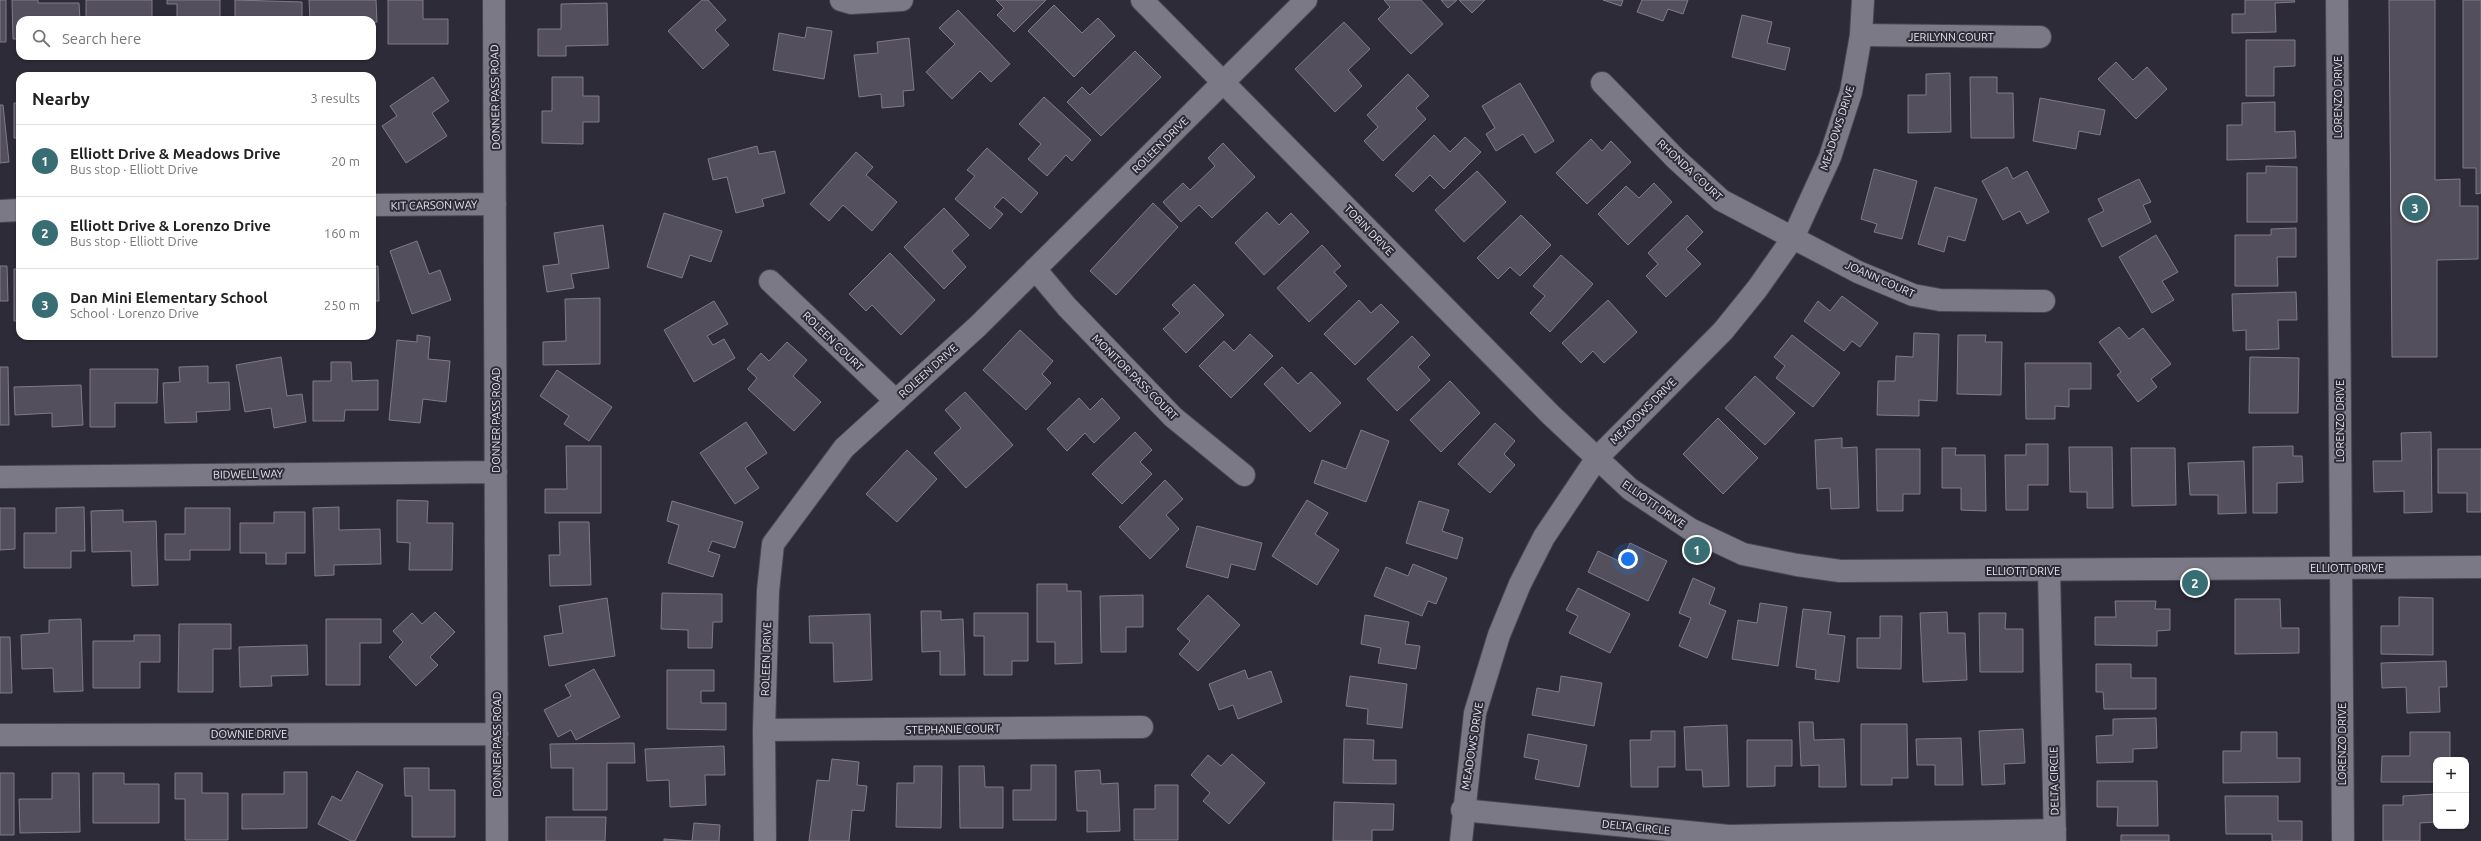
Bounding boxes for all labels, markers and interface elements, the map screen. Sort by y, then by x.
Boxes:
search box [16,16,376,60]
icon: search [30,27,52,49]
text: Search here [62,30,141,47]
street label: JERILYNN COURT [1908,31,1994,43]
street label: DONNER PASS ROAD [488,44,502,150]
street label: LORENZO DRIVE [2332,56,2344,138]
street label: MEADOWS DRIVE [1818,84,1856,172]
text: Nearby [32,89,90,108]
text: 3 results [310,91,360,105]
street label: ROLEEN DRIVE [1129,114,1191,176]
street label: RHONDA COURT [1655,137,1725,203]
text: Elliott Drive & Meadows Drive [70,145,281,162]
text: 1 [41,154,49,168]
text: 20 m [331,154,360,168]
text: Bus stop · Elliott Drive [70,162,198,176]
pin: 3 [2402,193,2428,223]
street label: KIT CARSON WAY [391,198,478,212]
street label: TOBIN DRIVE [1342,202,1396,258]
text: Elliott Drive & Lorenzo Drive [70,217,271,234]
text: 2 [41,226,49,240]
text: 160 m [324,226,360,240]
text: Bus stop · Elliott Drive [70,234,198,248]
street label: JOANN COURT [1843,258,1917,300]
text: Dan Mini Elementary School [70,289,268,306]
text: 3 [41,298,49,312]
text: 250 m [324,298,360,312]
text: School · Lorenzo Drive [70,306,199,320]
street label: ROLEEN COURT [800,309,866,373]
street label: MONITOR PASS COURT [1090,332,1180,422]
street label: ROLEEN DRIVE [896,342,960,400]
street label: DONNER PASS ROAD [490,367,502,473]
street label: MEADOWS DRIVE [1608,376,1678,446]
street label: LORENZO DRIVE [2334,380,2346,462]
street label: BIDWELL WAY [213,467,284,481]
street label: ELLIOTT DRIVE [1620,478,1688,530]
pin: 1 [1684,535,1710,565]
your location [1618,549,1638,569]
street label: ELLIOTT DRIVE [2310,562,2384,574]
street label: ELLIOTT DRIVE [1986,565,2060,577]
pin: 2 [2182,568,2208,598]
street label: ROLEEN DRIVE [759,622,773,696]
street label: DONNER PASS ROAD [491,691,503,797]
street label: MEADOWS DRIVE [1459,701,1485,791]
street label: LORENZO DRIVE [2336,703,2348,785]
street label: STEPHANIE COURT [906,722,1000,736]
street label: DOWNIE DRIVE [211,728,287,740]
street label: DELTA CIRCLE [2047,747,2061,815]
map controls [2433,757,2469,829]
button: + [2433,757,2469,793]
button: − [2433,793,2469,829]
street label: DELTA CIRCLE [1601,817,1671,837]

